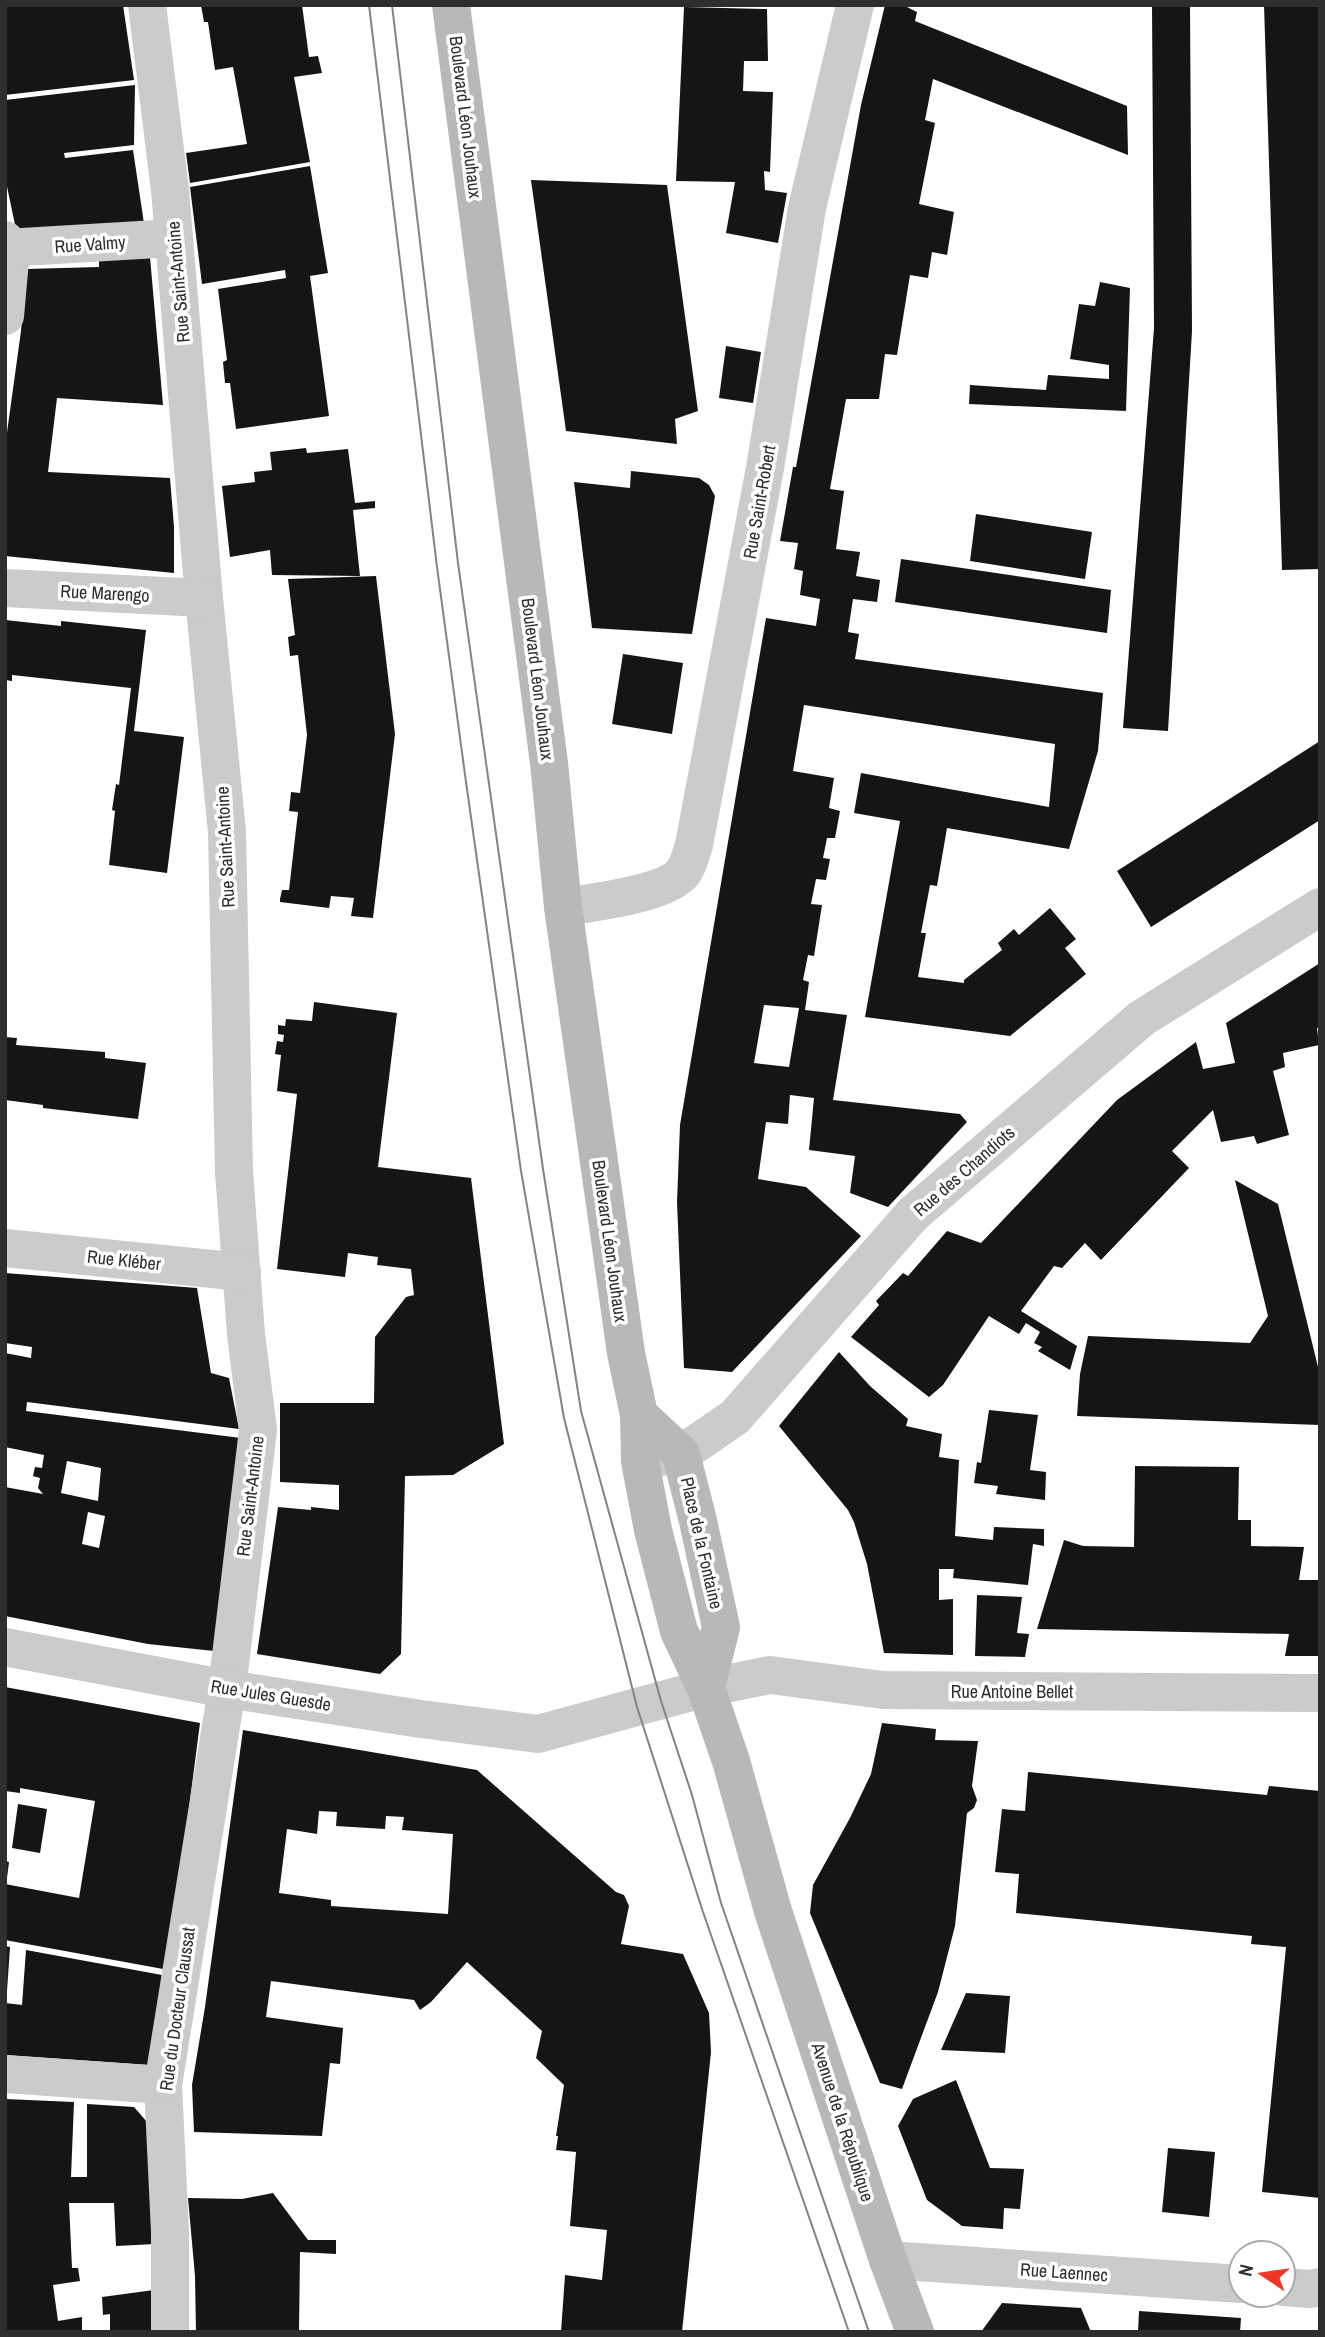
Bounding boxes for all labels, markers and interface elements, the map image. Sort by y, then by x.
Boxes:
street label: Boulevard Léon Jouhaux [444,34,488,200]
street label: Rue Saint-Antoine [160,220,196,344]
street label: Rue Valmy [54,229,127,259]
street label: Rue Saint-Robert [737,443,781,561]
street label: Rue Marengo [60,578,150,608]
street label: Boulevard Léon Jouhaux [516,596,560,762]
street label: Rue Saint-Antoine [209,786,241,908]
street label: Rue des Chandiots [908,1120,1020,1222]
street label: Boulevard Léon Jouhaux [586,1158,634,1324]
street label: Rue Kléber [86,1244,162,1276]
street label: Rue Saint-Antoine [230,1434,270,1558]
street label: Place de la Fontaine [675,1475,729,1611]
street label: Rue Jules Guesde [209,1673,333,1717]
street label: Rue Antoine Bellet [951,1679,1073,1704]
street label: Rue du Docteur Claussat [153,1926,201,2092]
street label: Avenue de la République [805,2038,880,2205]
north arrow [1227,2239,1297,2309]
street label: Rue Laennec [1019,2256,1109,2288]
text: N [1232,2262,1259,2279]

